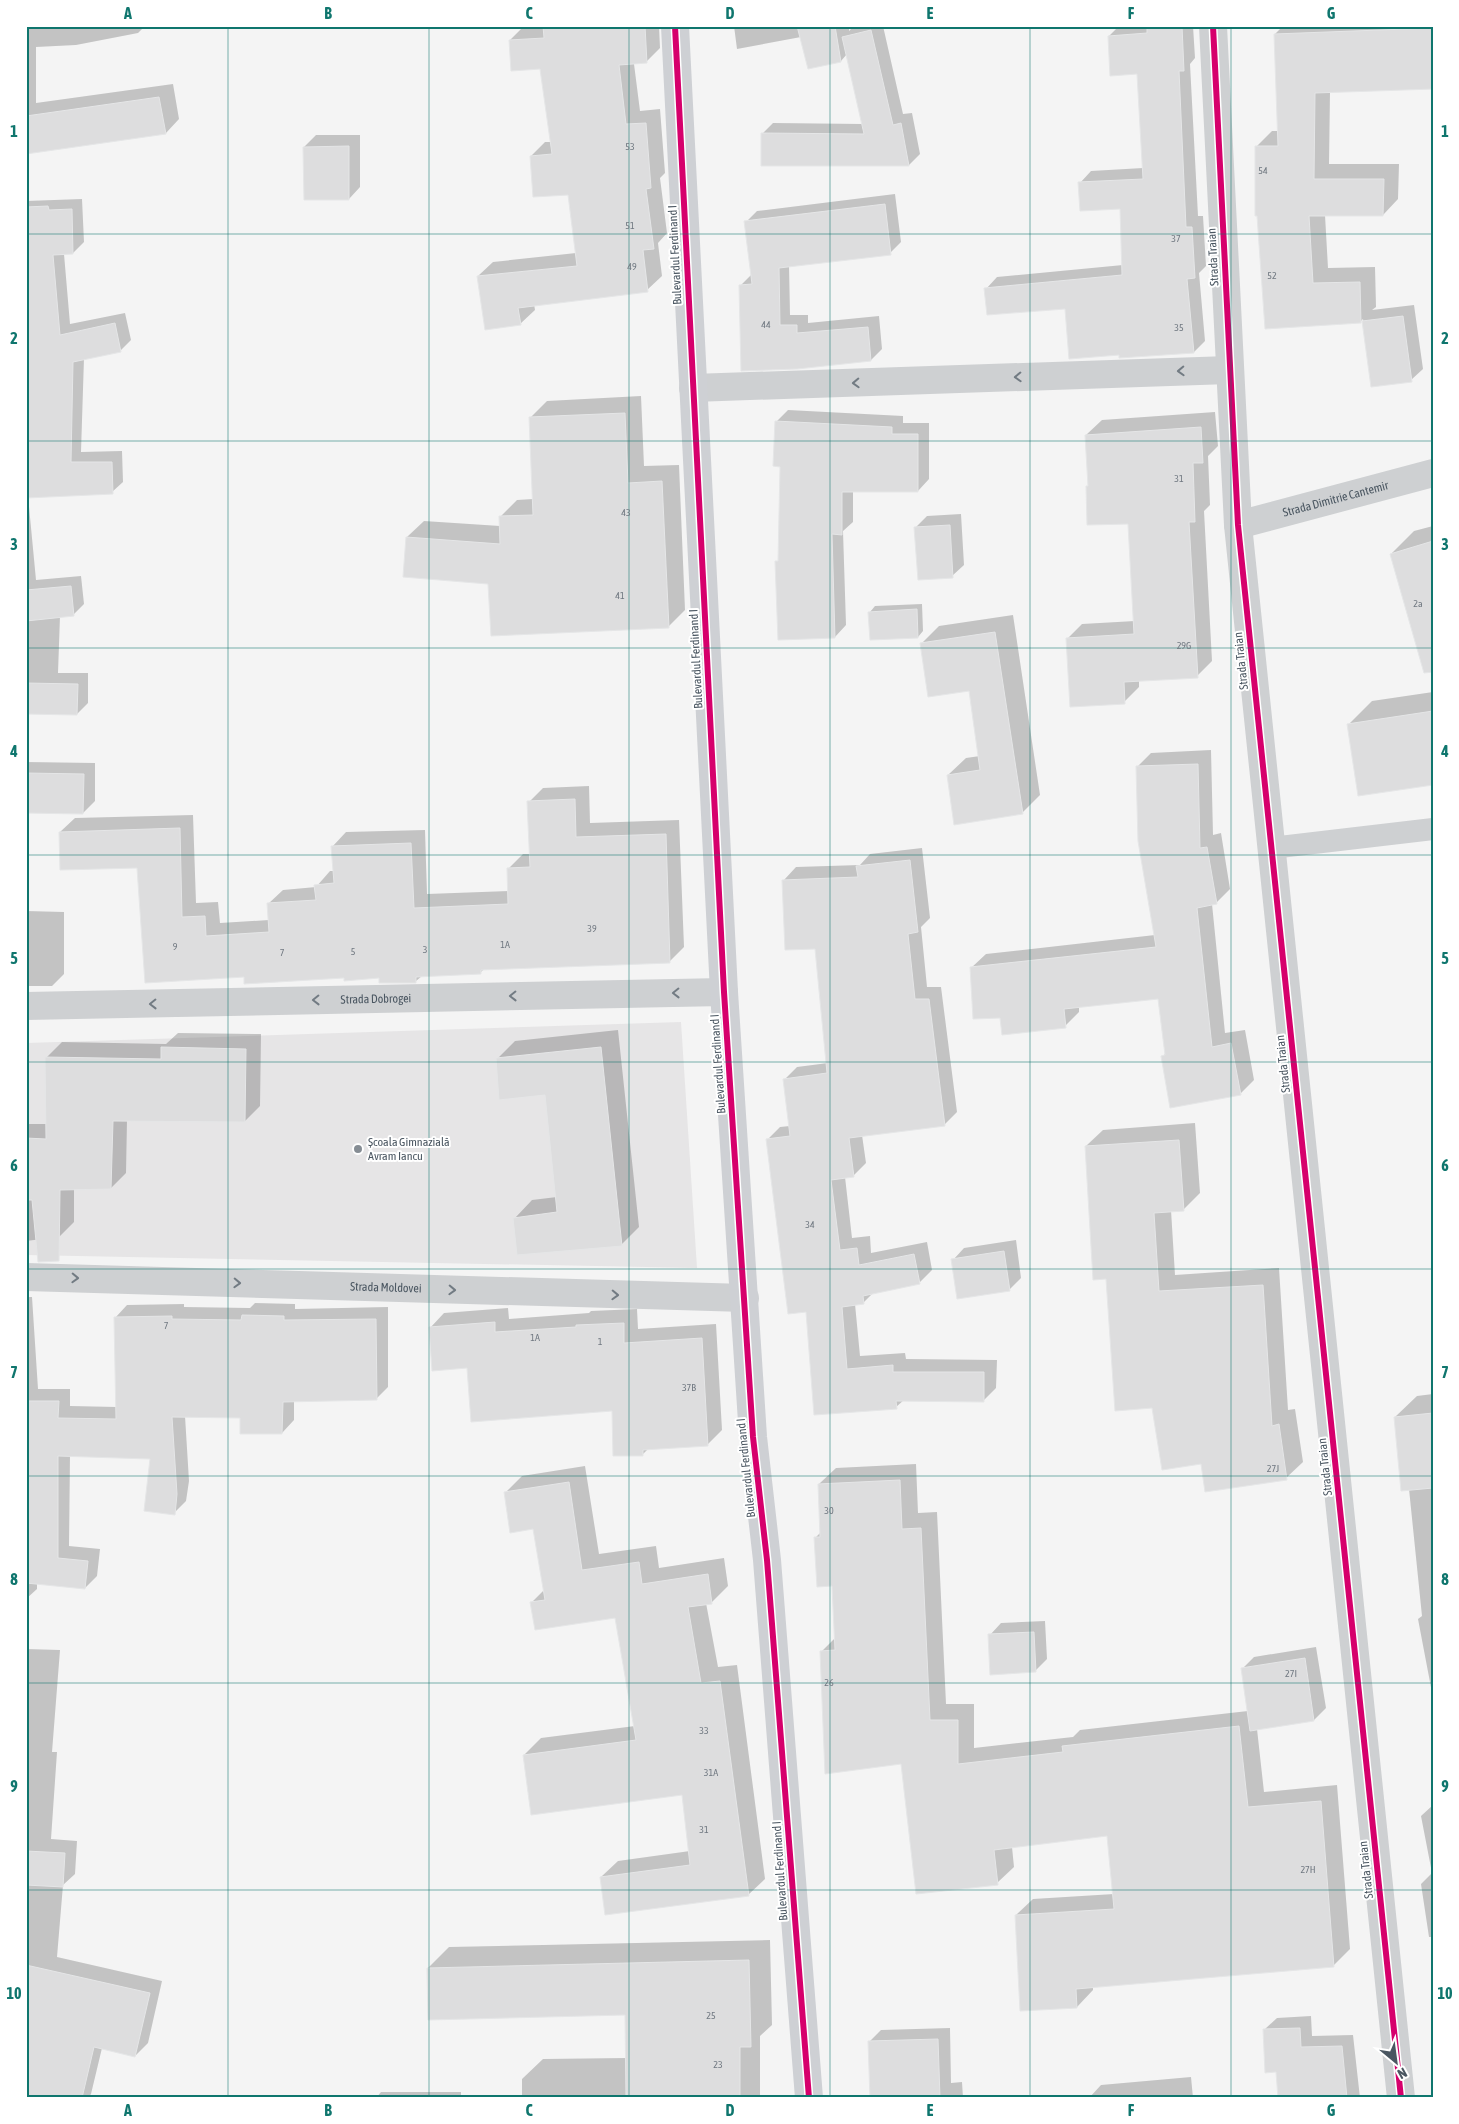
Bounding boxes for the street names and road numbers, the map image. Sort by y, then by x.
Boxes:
street label: Bulevardul Ferdinand I [665,205,685,305]
street label: Strada Traian [1204,228,1222,286]
street label: Strada Dimitrie Cantemir [1281,478,1390,520]
street label: Bulevardul Ferdinand I [686,609,706,709]
street label: Strada Traian [1231,631,1251,691]
street label: Strada Dobrogei [340,991,411,1007]
street label: Bulevardul Ferdinand I [708,1014,728,1114]
street label: Strada Traian [1273,1034,1293,1094]
street label: Strada Moldovei [350,1279,422,1296]
street label: Bulevardul Ferdinand I [734,1418,758,1518]
street label: Strada Traian [1315,1437,1335,1497]
street label: Bulevardul Ferdinand I [770,1821,790,1921]
street label: Strada Traian [1356,1840,1376,1900]

